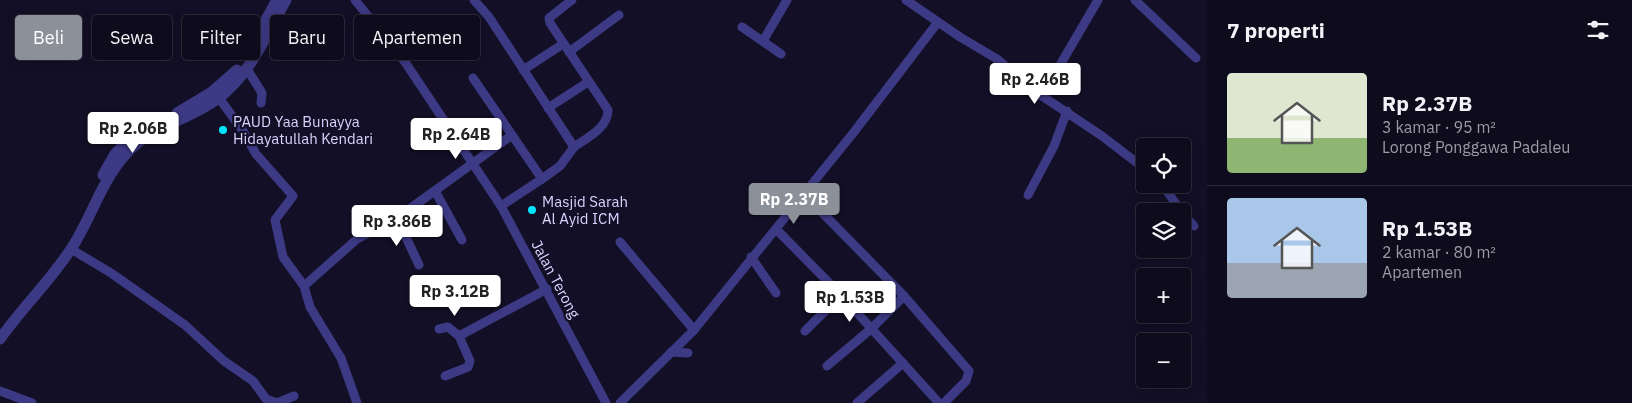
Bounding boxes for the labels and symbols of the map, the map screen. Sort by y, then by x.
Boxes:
pin: Rp 2.46B [983,62,1087,105]
pin: Rp 2.06B [81,112,185,154]
place label: PAUD Yaa Bunayya Hidayatullah Kendari [233,112,373,148]
pin: Rp 2.64B [404,118,508,160]
marker: PAUD Yaa Bunayya Hidayatullah Kendari [217,124,229,136]
pin: Rp 2.37B [742,182,846,225]
place label: Masjid Sarah Al Ayid ICM [542,192,628,228]
pin: Rp 3.86B [345,204,449,247]
marker: Masjid Sarah Al Ayid ICM [526,204,538,216]
street label: Jalan Terong [527,237,585,321]
pin: Rp 3.12B [403,274,507,317]
pin: Rp 1.53B [798,280,902,323]

